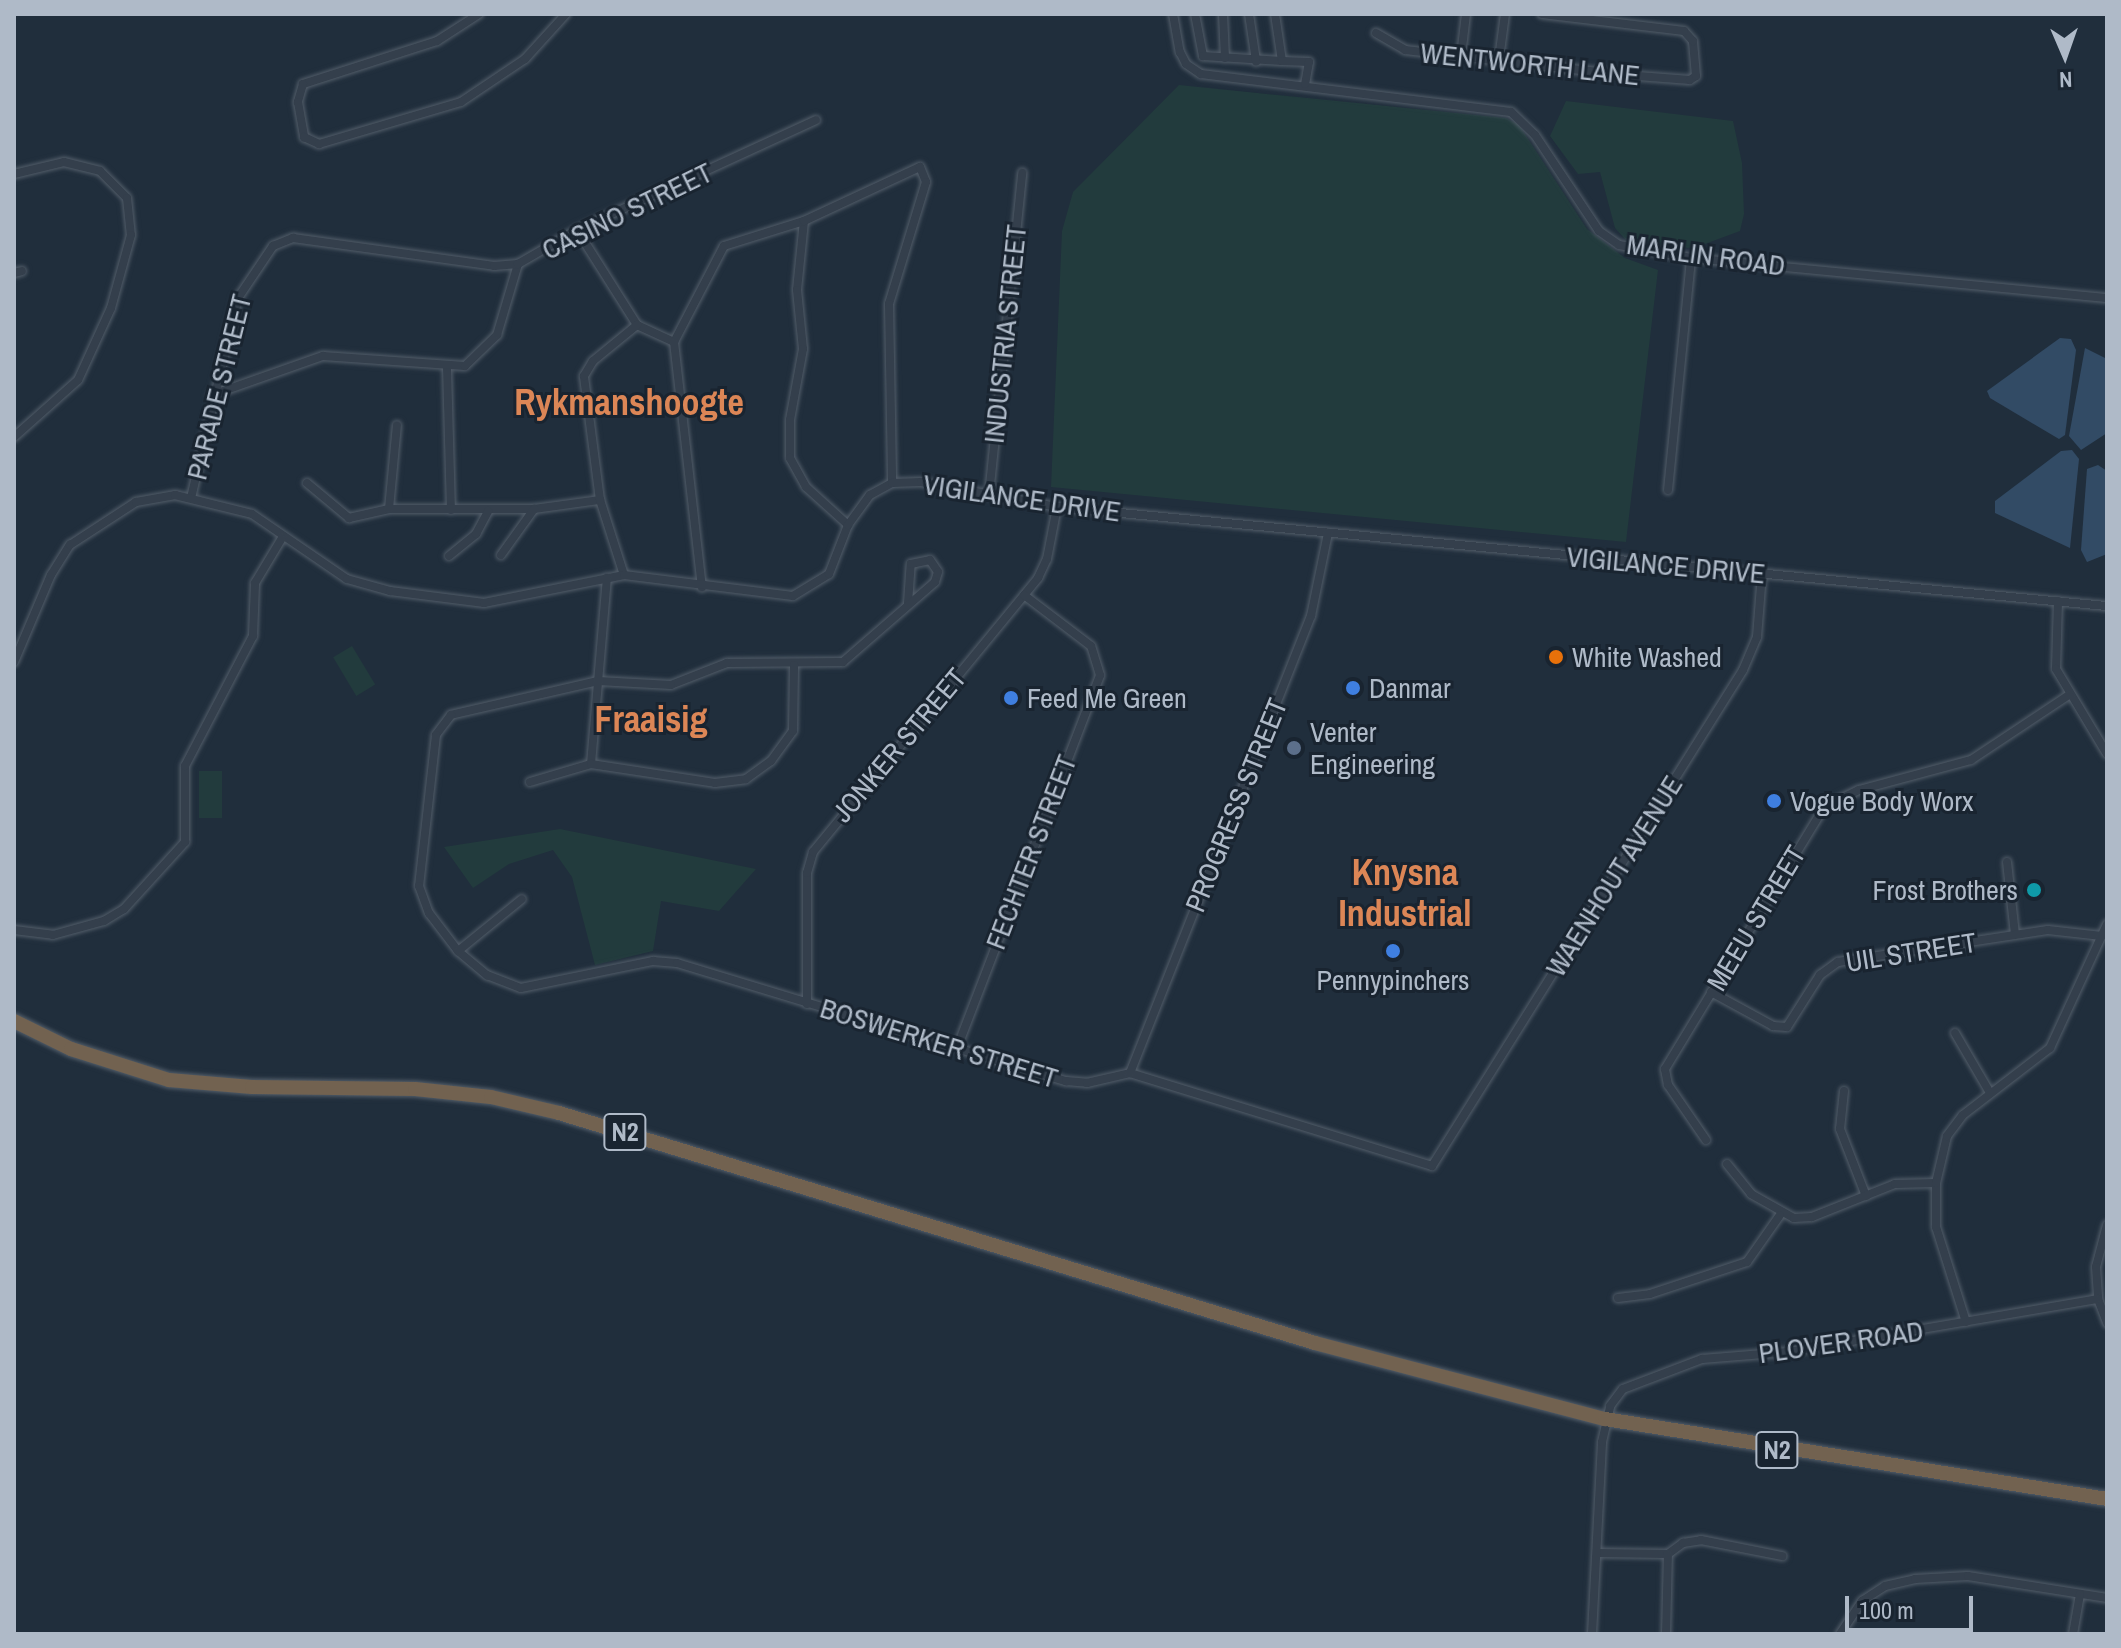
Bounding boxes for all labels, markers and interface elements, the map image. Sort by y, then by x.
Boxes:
north arrow [2025,16,2105,96]
street label: WENTWORTH LANE [1419,36,1641,92]
text: N [2059,65,2073,95]
street label: CASINO STREET [536,155,718,267]
street label: INDUSTRIA STREET [977,223,1033,445]
street label: MARLIN ROAD [1625,227,1787,283]
street label: PARADE STREET [180,291,258,483]
district label: Rykmanshoogte [514,381,744,425]
street label: VIGILANCE DRIVE [921,468,1123,528]
street label: VIGILANCE DRIVE [1565,540,1767,590]
place label: White Washed [1572,640,1722,674]
marker: White Washed [1547,648,1565,666]
street label: JONKER STREET [825,661,973,829]
place label: Danmar [1369,671,1451,705]
marker: Danmar [1344,679,1362,697]
place label: Feed Me Green [1027,681,1187,715]
marker: Feed Me Green [1002,689,1020,707]
street label: PROGRESS STREET [1178,693,1294,917]
district label: Fraaisig [594,698,708,742]
place label: Venter Engineering [1310,715,1435,781]
marker: Venter Engineering [1285,739,1303,757]
street label: FECHTER STREET [979,750,1083,954]
street label: WAENHOUT AVENUE [1538,769,1690,983]
place label: Vogue Body Worx [1790,784,1973,818]
marker: Vogue Body Worx [1765,792,1783,810]
street label: MEEU STREET [1700,839,1812,997]
district label: Knysna Industrial [1339,850,1471,935]
place label: Frost Brothers [1873,873,2018,907]
marker: Frost Brothers [2025,881,2043,899]
street label: UIL STREET [1843,925,1979,979]
marker: Pennypinchers [1384,942,1402,960]
place label: Pennypinchers [1316,963,1470,997]
street label: BOSWERKER STREET [816,991,1062,1095]
road number: N2 [603,1110,647,1154]
street label: PLOVER ROAD [1757,1314,1925,1370]
road number: N2 [1755,1428,1799,1472]
scale bar [1849,1580,1977,1630]
text: 100 m [1859,1594,1914,1626]

